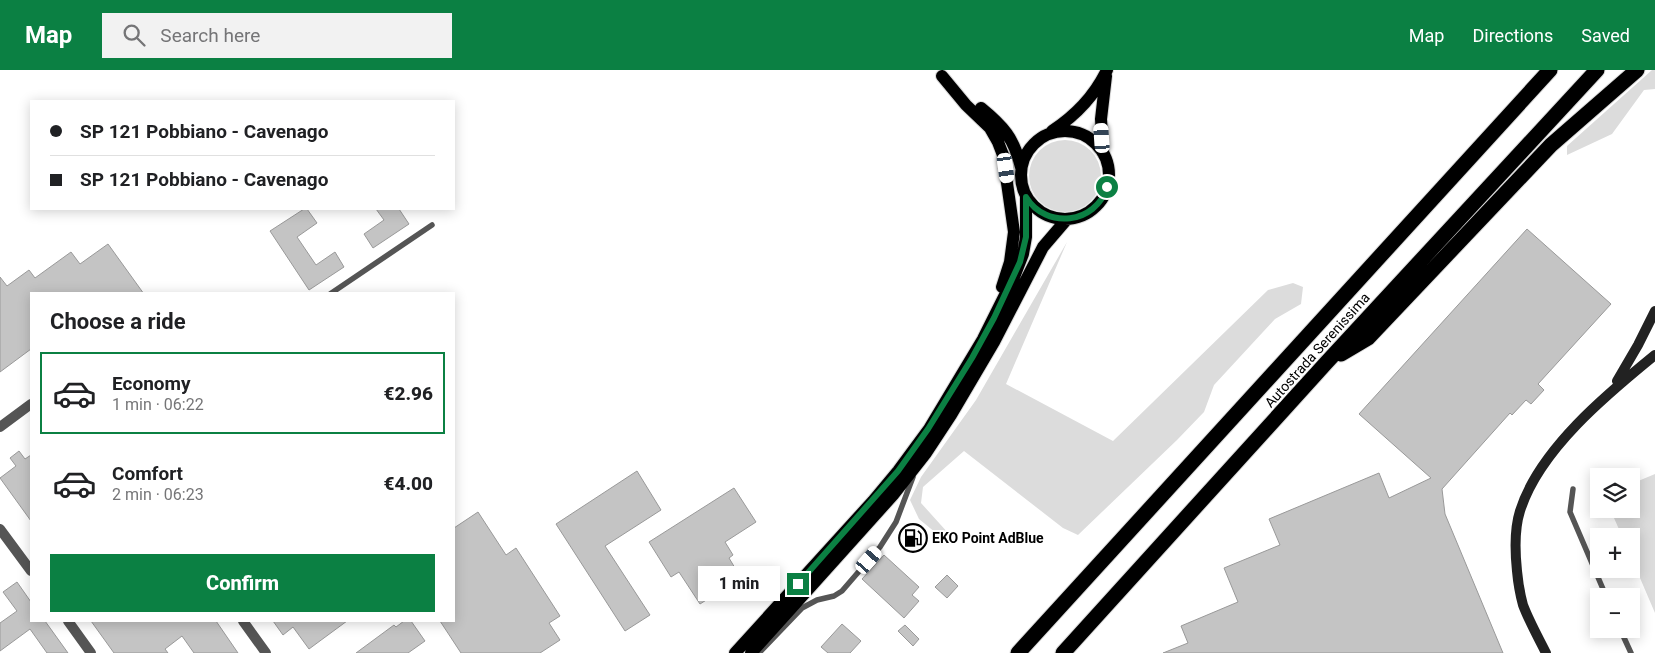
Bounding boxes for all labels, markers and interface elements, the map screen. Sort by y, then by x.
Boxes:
search box [102,13,452,58]
text: Map [25,21,72,49]
icon: search [120,21,148,49]
text: Search here [160,24,260,47]
text: Map [1409,25,1444,46]
text: Directions [1472,25,1553,46]
text: Saved [1581,25,1630,46]
text: SP 121 Pobbiano - Cavenago [80,120,328,143]
car [1093,123,1110,153]
car [996,152,1015,184]
text: SP 121 Pobbiano - Cavenago [80,168,328,191]
route start [1096,176,1118,198]
street label: Autostrada Serenissima [1261,289,1373,411]
text: Choose a ride [50,309,186,334]
icon: car [52,371,97,416]
text: Economy [112,372,191,395]
text: €2.96 [384,382,433,405]
text: 1 min · 06:22 [112,395,204,414]
icon: car [52,461,97,506]
text: Comfort [112,462,183,485]
map controls [1590,468,1640,638]
button: layers [1590,468,1640,518]
text: €4.00 [384,472,433,495]
text: 2 min · 06:23 [112,485,204,504]
fuel station icon: EKO Point AdBlue [898,523,928,553]
button: + [1590,528,1640,578]
place label: EKO Point AdBlue [932,530,1044,546]
car [853,544,884,576]
button: Confirm [50,554,435,612]
callout: 1 min [698,566,780,602]
route end [787,573,809,595]
text: 1 min [719,574,759,593]
button: − [1590,588,1640,638]

